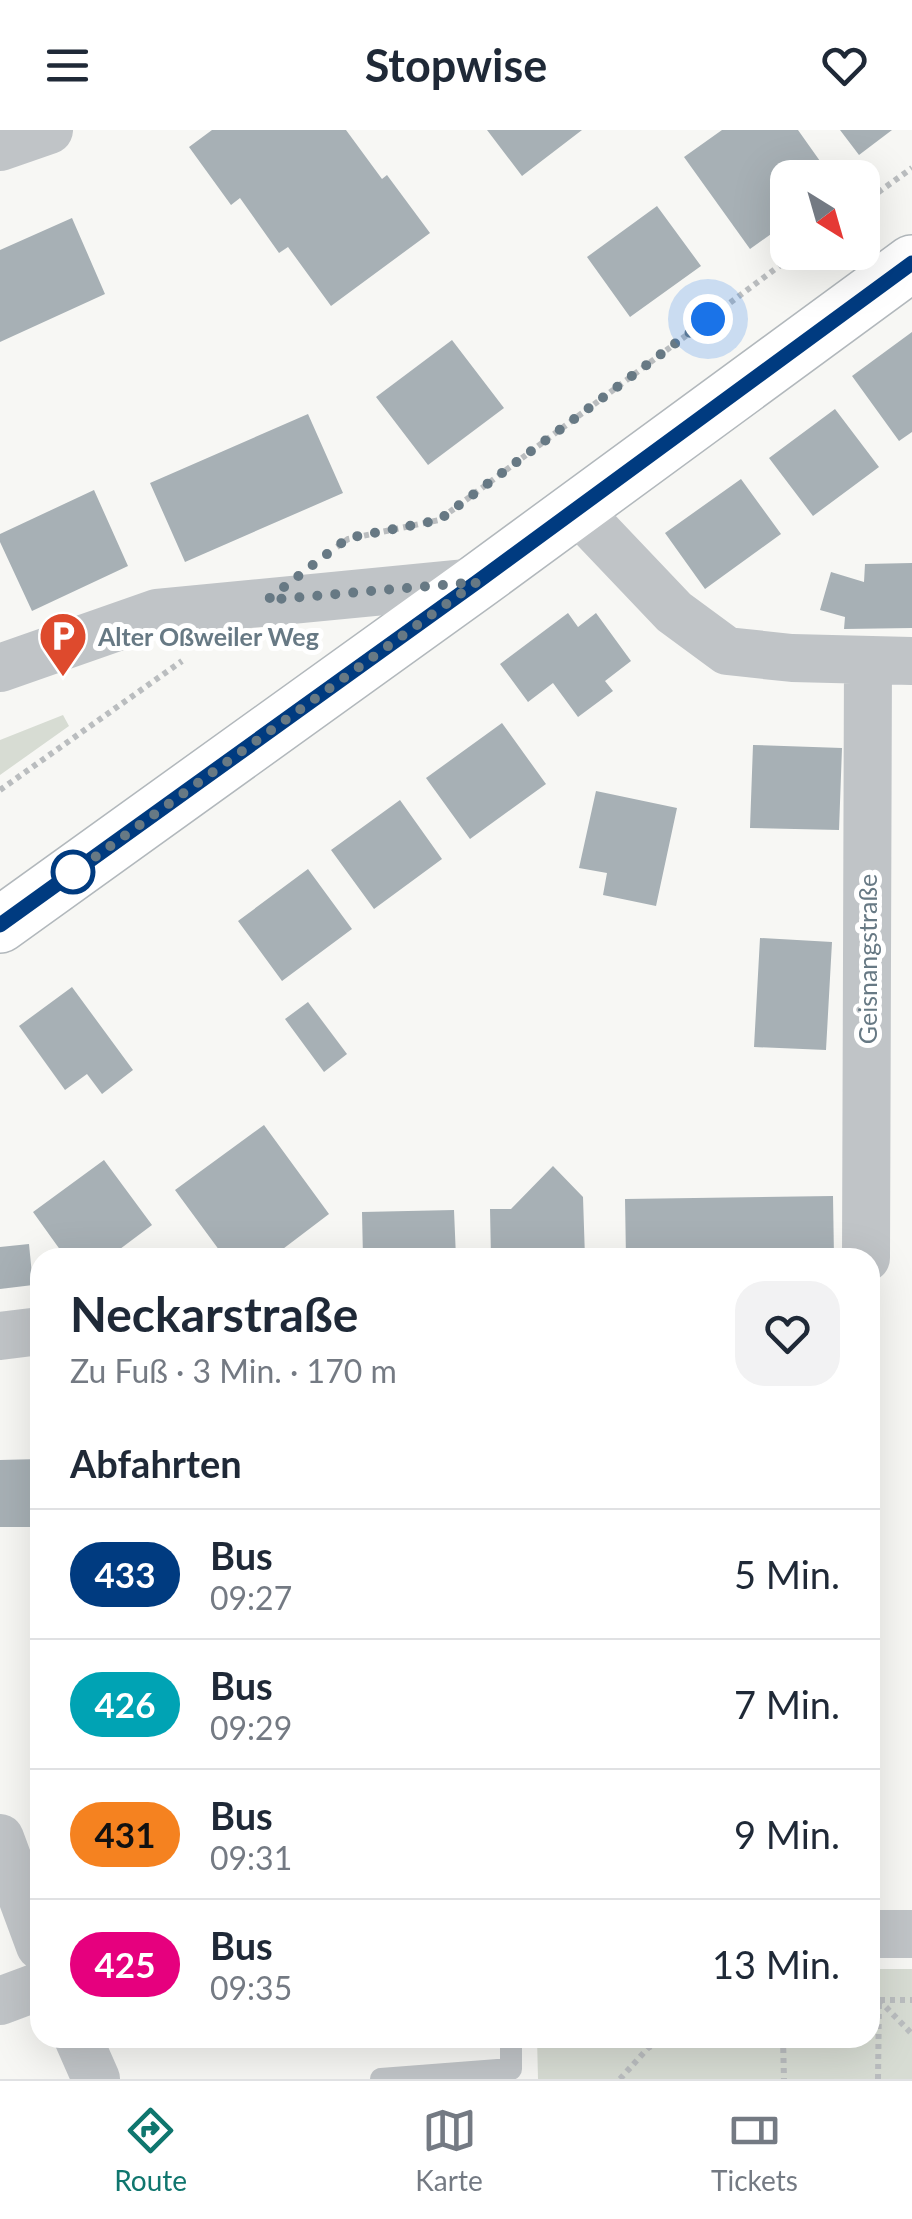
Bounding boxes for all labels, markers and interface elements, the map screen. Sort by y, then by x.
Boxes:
icon: menu [40,38,95,93]
text: Stopwise [365,38,547,92]
icon: heart [817,38,872,93]
north arrow [770,160,880,270]
map controls [770,160,880,270]
your location [683,294,733,344]
parking icon: Alter Oßweiler Weg [37,610,89,678]
place label: Alter Oßweiler Weg [97,621,319,651]
unlabelled marker [52,851,94,893]
street label: Geisnangstraße [852,874,882,1044]
button: heart [735,1281,840,1386]
text: Neckarstraße [70,1285,358,1342]
text: Zu Fuß · 3 Min. · 170 m [70,1351,397,1390]
text: Abfahrten [70,1440,242,1486]
text: Bus [210,1532,273,1578]
text: 5 Min. [734,1551,840,1597]
text: 433 [95,1553,155,1595]
text: 09:27 [210,1578,292,1617]
text: Bus [210,1662,273,1708]
text: 7 Min. [734,1681,840,1727]
text: 426 [95,1683,155,1725]
text: 09:29 [210,1708,292,1747]
text: Bus [210,1792,273,1838]
text: 9 Min. [734,1811,840,1857]
text: 431 [95,1813,155,1855]
text: 09:31 [210,1838,292,1877]
text: Bus [210,1922,273,1968]
text: 13 Min. [712,1941,840,1987]
text: 425 [95,1943,155,1985]
text: 09:35 [210,1968,292,2007]
tab: Route [114,2103,187,2197]
tab: Karte [415,2103,483,2197]
tab: Tickets [711,2103,798,2197]

